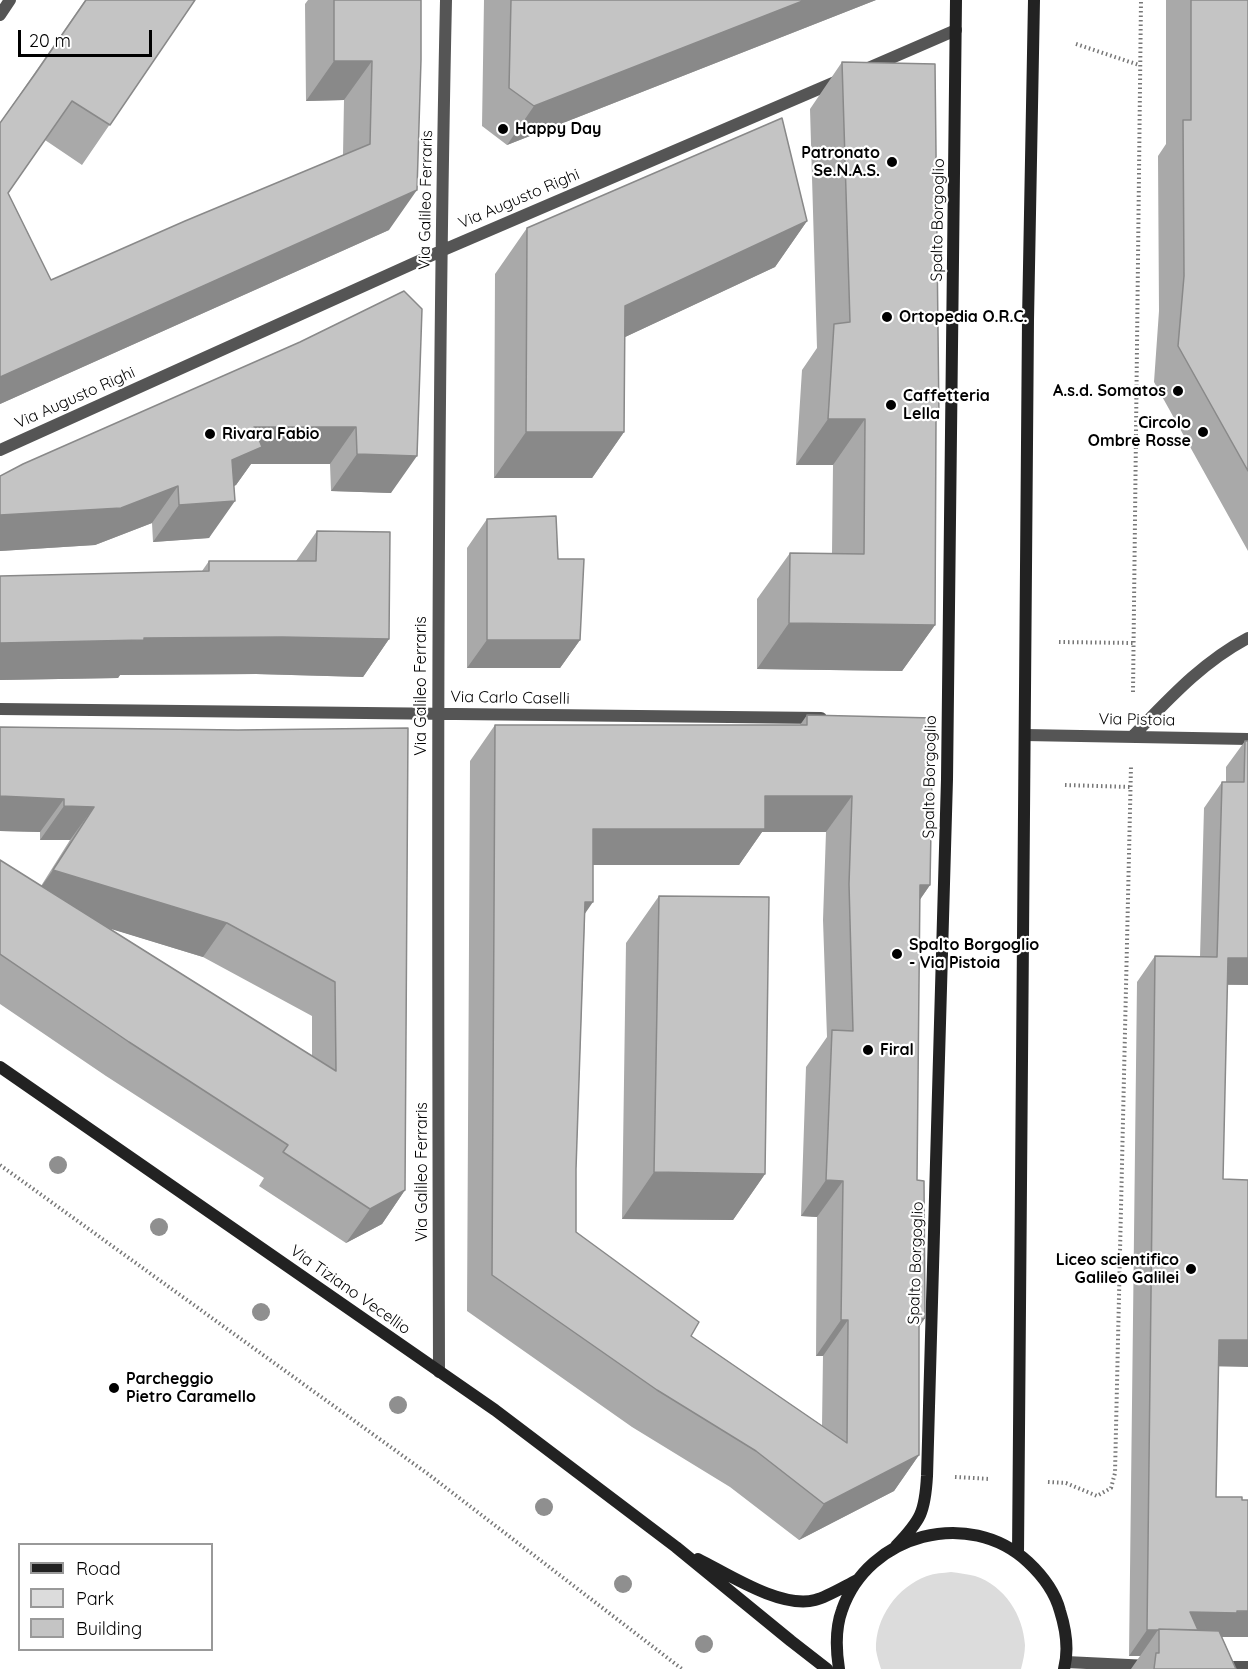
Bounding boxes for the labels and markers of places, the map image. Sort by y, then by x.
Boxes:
place label: Happy Day [515,119,601,139]
marker: Happy Day [496,122,510,136]
place label: Patronato Se.N.A.S. [801,143,880,181]
marker: Patronato Se.N.A.S. [885,155,899,169]
place label: Ortopedia O.R.C. [899,307,1027,327]
marker: Ortopedia O.R.C. [880,310,894,324]
place label: A.s.d. Somatos [1053,381,1166,401]
marker: A.s.d. Somatos [1171,384,1185,398]
place label: Caffetteria Lella [903,386,990,424]
marker: Caffetteria Lella [884,398,898,412]
place label: Circolo Ombre Rosse [1088,413,1191,451]
place label: Rivara Fabio [222,424,320,444]
marker: Circolo Ombre Rosse [1196,425,1210,439]
marker: Rivara Fabio [203,427,217,441]
place label: Spalto Borgoglio - Via Pistoia [909,935,1039,973]
marker: Spalto Borgoglio - Via Pistoia [890,947,904,961]
place label: Firal [880,1040,914,1060]
marker: Firal [861,1043,875,1057]
place label: Liceo scientifico Galileo Galilei [1056,1250,1179,1288]
marker: Liceo scientifico Galileo Galilei [1184,1262,1198,1276]
place label: Parcheggio Pietro Caramello [126,1369,256,1407]
marker: Parcheggio Pietro Caramello [107,1381,121,1395]

